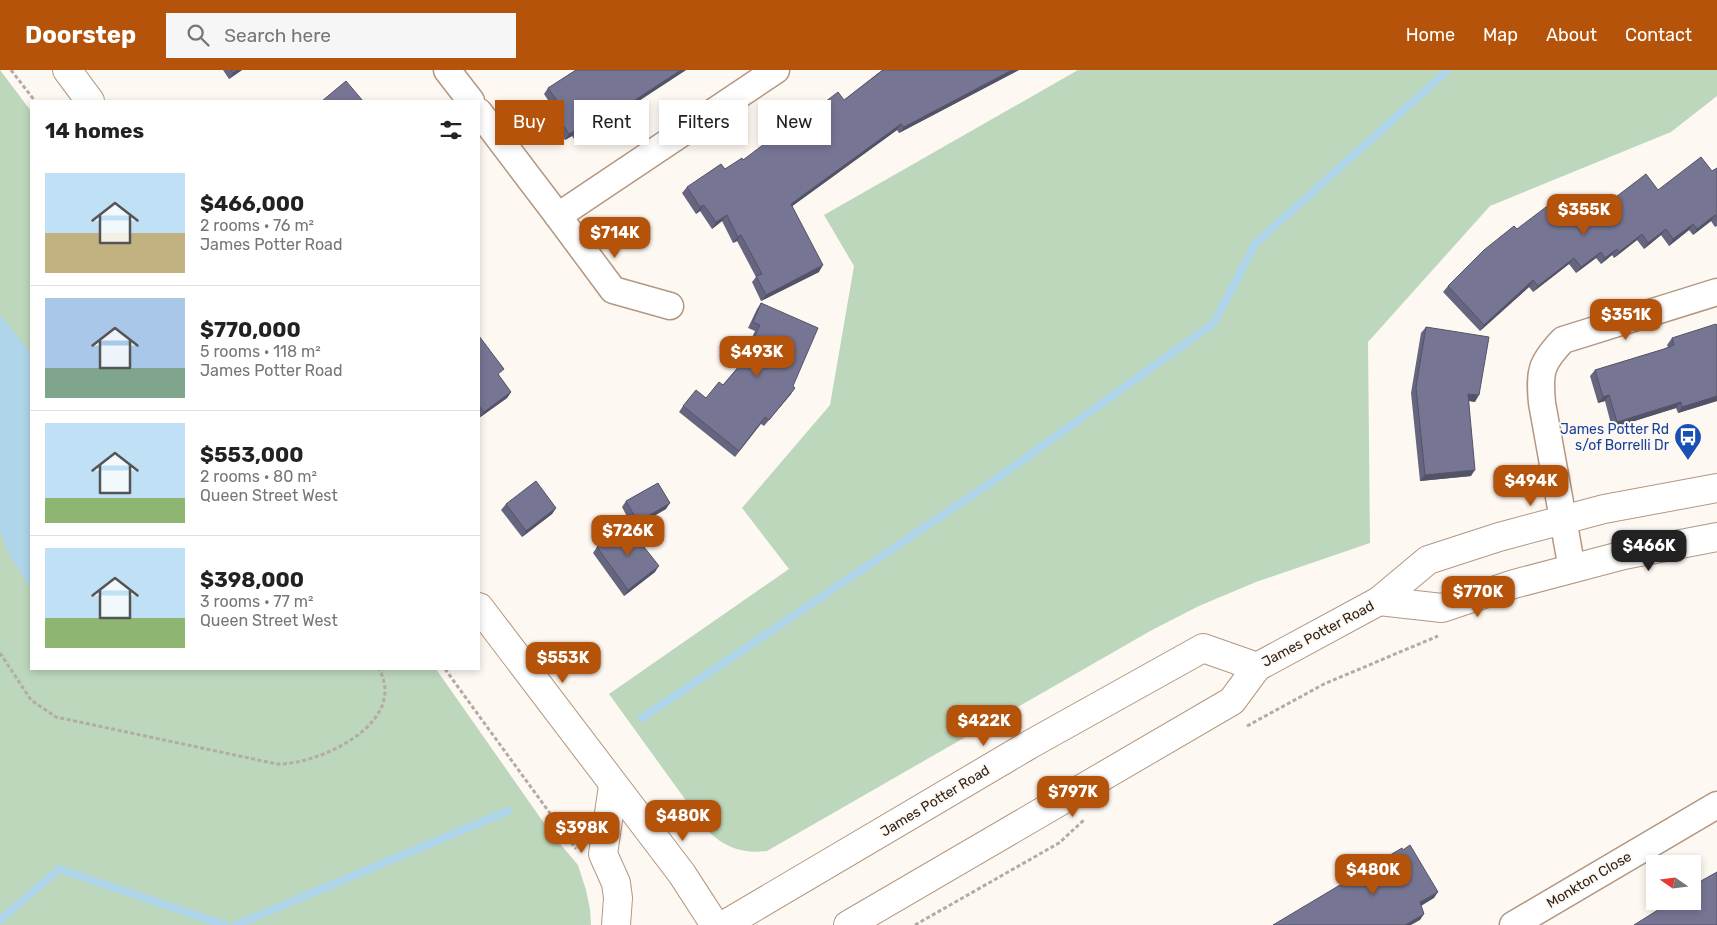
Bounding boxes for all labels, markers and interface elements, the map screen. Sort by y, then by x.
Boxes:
search box [166,13,516,58]
text: Doorstep [25,21,136,49]
icon: search [184,21,212,49]
text: Search here [224,24,331,47]
text: Home [1406,24,1455,46]
text: Map [1483,24,1518,46]
text: About [1546,24,1597,46]
text: Contact [1625,24,1692,46]
chip: Buy [495,100,564,145]
chip: Rent [574,100,649,145]
chip: Filters [659,100,748,145]
chip: New [758,100,831,145]
icon: filters [437,116,465,144]
text: 14 homes [45,118,144,143]
text: $466,000 [200,191,304,216]
icon: home [85,193,145,253]
pin: $355K [1549,194,1619,236]
text: $355K [1558,200,1610,219]
text: 2 rooms · 76 m² [200,216,314,235]
pin: $714K [580,216,650,259]
text: $714K [590,223,640,242]
text: James Potter Road [200,235,342,254]
pin: $351K [1591,298,1661,341]
text: $351K [1601,305,1651,324]
text: $770,000 [200,317,301,342]
icon: home [85,318,145,378]
pin: $493K [722,336,792,378]
text: 5 rooms · 118 m² [200,342,321,361]
text: $493K [731,342,783,361]
text: James Potter Road [200,361,342,380]
place label: James Potter Rd s/of Borrelli Dr [1560,421,1670,454]
bus stop icon: James Potter Rd s/of Borrelli Dr [1673,422,1703,461]
text: $553,000 [200,442,304,467]
icon: home [85,443,145,503]
pin: $494K [1496,464,1566,507]
text: 2 rooms · 80 m² [200,467,317,486]
text: $494K [1504,471,1558,490]
text: Queen Street West [200,486,338,505]
pin: $726K [593,514,663,557]
text: $726K [602,521,654,540]
pin: $466K [1614,530,1684,572]
text: $466K [1622,536,1676,555]
text: $398,000 [200,567,304,592]
icon: home [85,568,145,628]
pin: $770K [1443,576,1513,618]
text: $770K [1453,582,1503,601]
text: 3 rooms · 77 m² [200,592,313,611]
street label: James Potter Road [1259,597,1377,671]
text: Queen Street West [200,611,338,630]
pin: $553K [528,642,598,684]
text: $553K [537,648,589,667]
pin: $422K [949,704,1019,747]
text: $422K [957,711,1011,730]
street label: James Potter Road [877,762,993,840]
pin: $797K [1038,776,1108,818]
text: $797K [1048,782,1098,801]
pin: $480K [648,800,718,842]
text: $480K [656,806,710,825]
pin: $398K [547,812,617,854]
text: $398K [556,818,608,837]
street label: Monkton Close [1543,848,1635,912]
pin: $480K [1338,854,1408,896]
north arrow [1646,855,1701,910]
map controls [1646,855,1701,910]
text: $480K [1346,860,1400,879]

